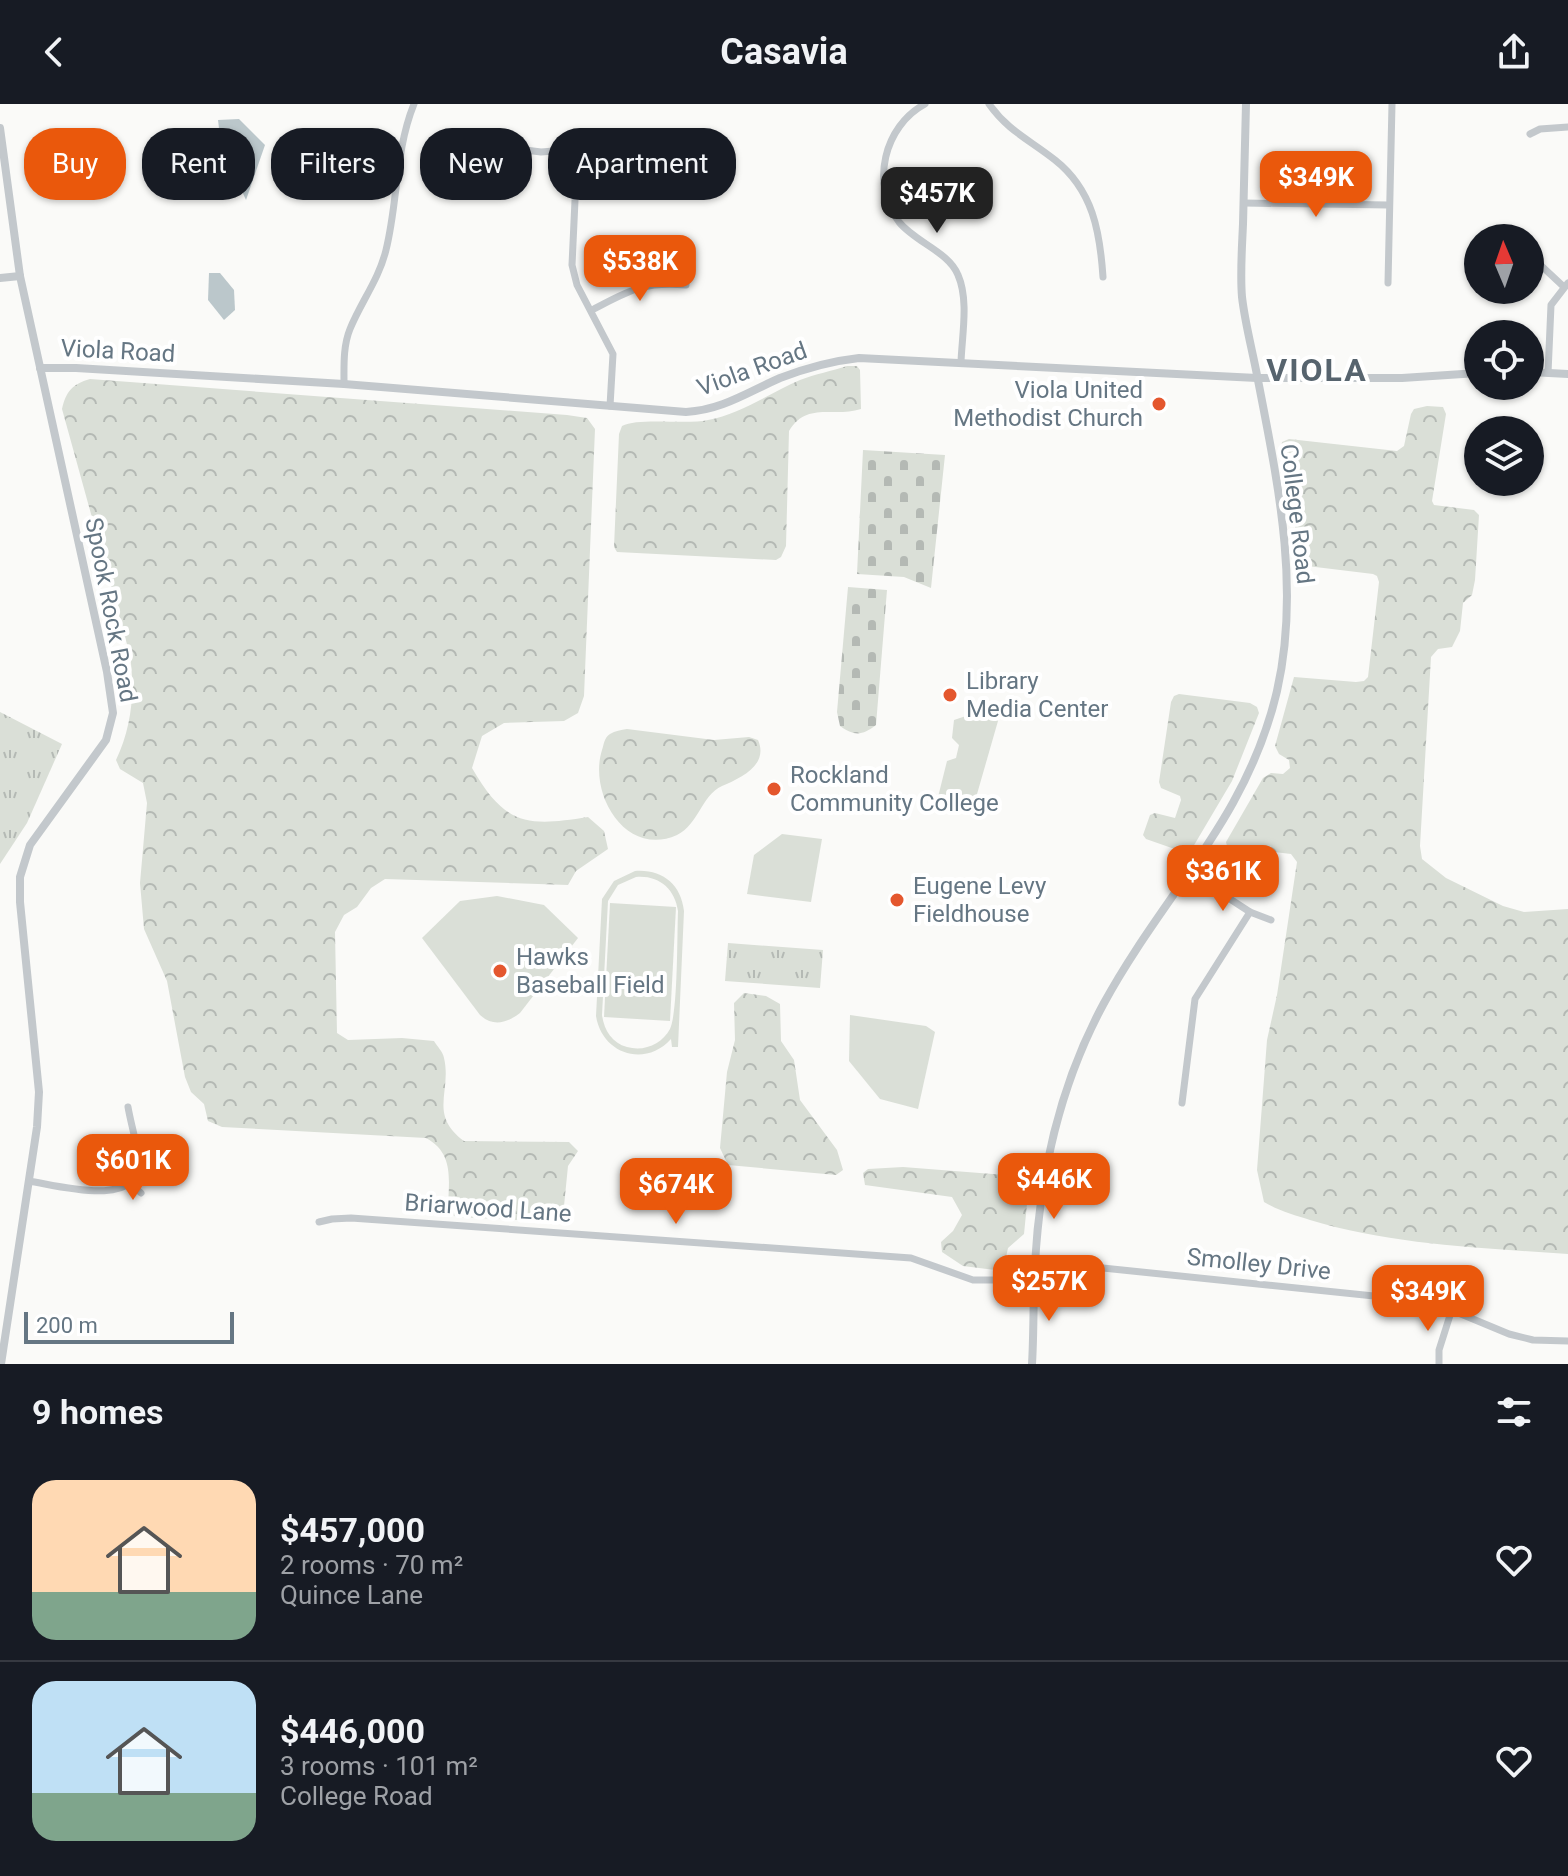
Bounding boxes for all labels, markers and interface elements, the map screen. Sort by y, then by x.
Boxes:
icon: back [32,30,76,74]
icon: share [1492,30,1536,74]
text: Casavia [720,31,848,73]
chip: Buy [24,128,126,200]
chip: Rent [142,128,255,200]
chip: Filters [271,128,404,200]
chip: New [420,128,532,200]
chip: Apartment [548,128,736,200]
pin: $349K [1260,151,1372,219]
text: $349K [1278,162,1354,192]
pin: $457K [881,167,993,235]
text: $457K [899,178,975,208]
north arrow [1464,224,1544,304]
map controls [1464,224,1544,496]
pin: $538K [584,235,696,303]
text: $538K [602,246,678,276]
button: locate [1464,320,1544,400]
street label: Viola Road [60,334,176,368]
street label: Viola Road [693,336,811,402]
district label: VIOLA [1266,351,1368,389]
place label: Viola United Methodist Church [953,376,1143,432]
marker: Viola United Methodist Church [1150,395,1168,413]
button: layers [1464,416,1544,496]
street label: College Road [1275,442,1319,586]
street label: Spook Rock Road [79,515,143,705]
place label: Library Media Center [966,667,1108,723]
marker: Library Media Center [941,686,959,704]
place label: Rockland Community College [790,761,999,817]
marker: Rockland Community College [765,780,783,798]
pin: $361K [1167,845,1279,913]
text: $361K [1185,856,1261,886]
place label: Eugene Levy Fieldhouse [913,872,1047,928]
marker: Eugene Levy Fieldhouse [888,891,906,909]
place label: Hawks Baseball Field [516,943,664,999]
marker: Hawks Baseball Field [491,962,509,980]
pin: $601K [77,1134,189,1202]
text: $601K [95,1145,171,1175]
pin: $446K [998,1153,1110,1221]
pin: $674K [620,1158,732,1226]
text: $446K [1016,1164,1092,1194]
text: $674K [638,1169,714,1199]
street label: Briarwood Lane [404,1188,572,1228]
street label: Smolley Drive [1186,1243,1332,1285]
pin: $257K [993,1255,1105,1323]
pin: $349K [1372,1265,1484,1333]
text: $257K [1011,1266,1087,1296]
text: $349K [1390,1276,1466,1306]
scale bar [24,1308,234,1344]
text: 200 m [36,1313,98,1338]
icon: filters [1492,1390,1536,1434]
text: 9 homes [32,1392,163,1432]
text: $457,000 [280,1510,425,1550]
icon: home [96,1512,192,1608]
icon: heart [1492,1538,1536,1582]
text: 2 rooms · 70 m² [280,1550,463,1580]
text: Quince Lane [280,1580,423,1610]
text: $446,000 [280,1711,425,1751]
icon: home [96,1713,192,1809]
icon: heart [1492,1739,1536,1783]
text: 3 rooms · 101 m² [280,1751,478,1781]
text: College Road [280,1781,433,1811]

